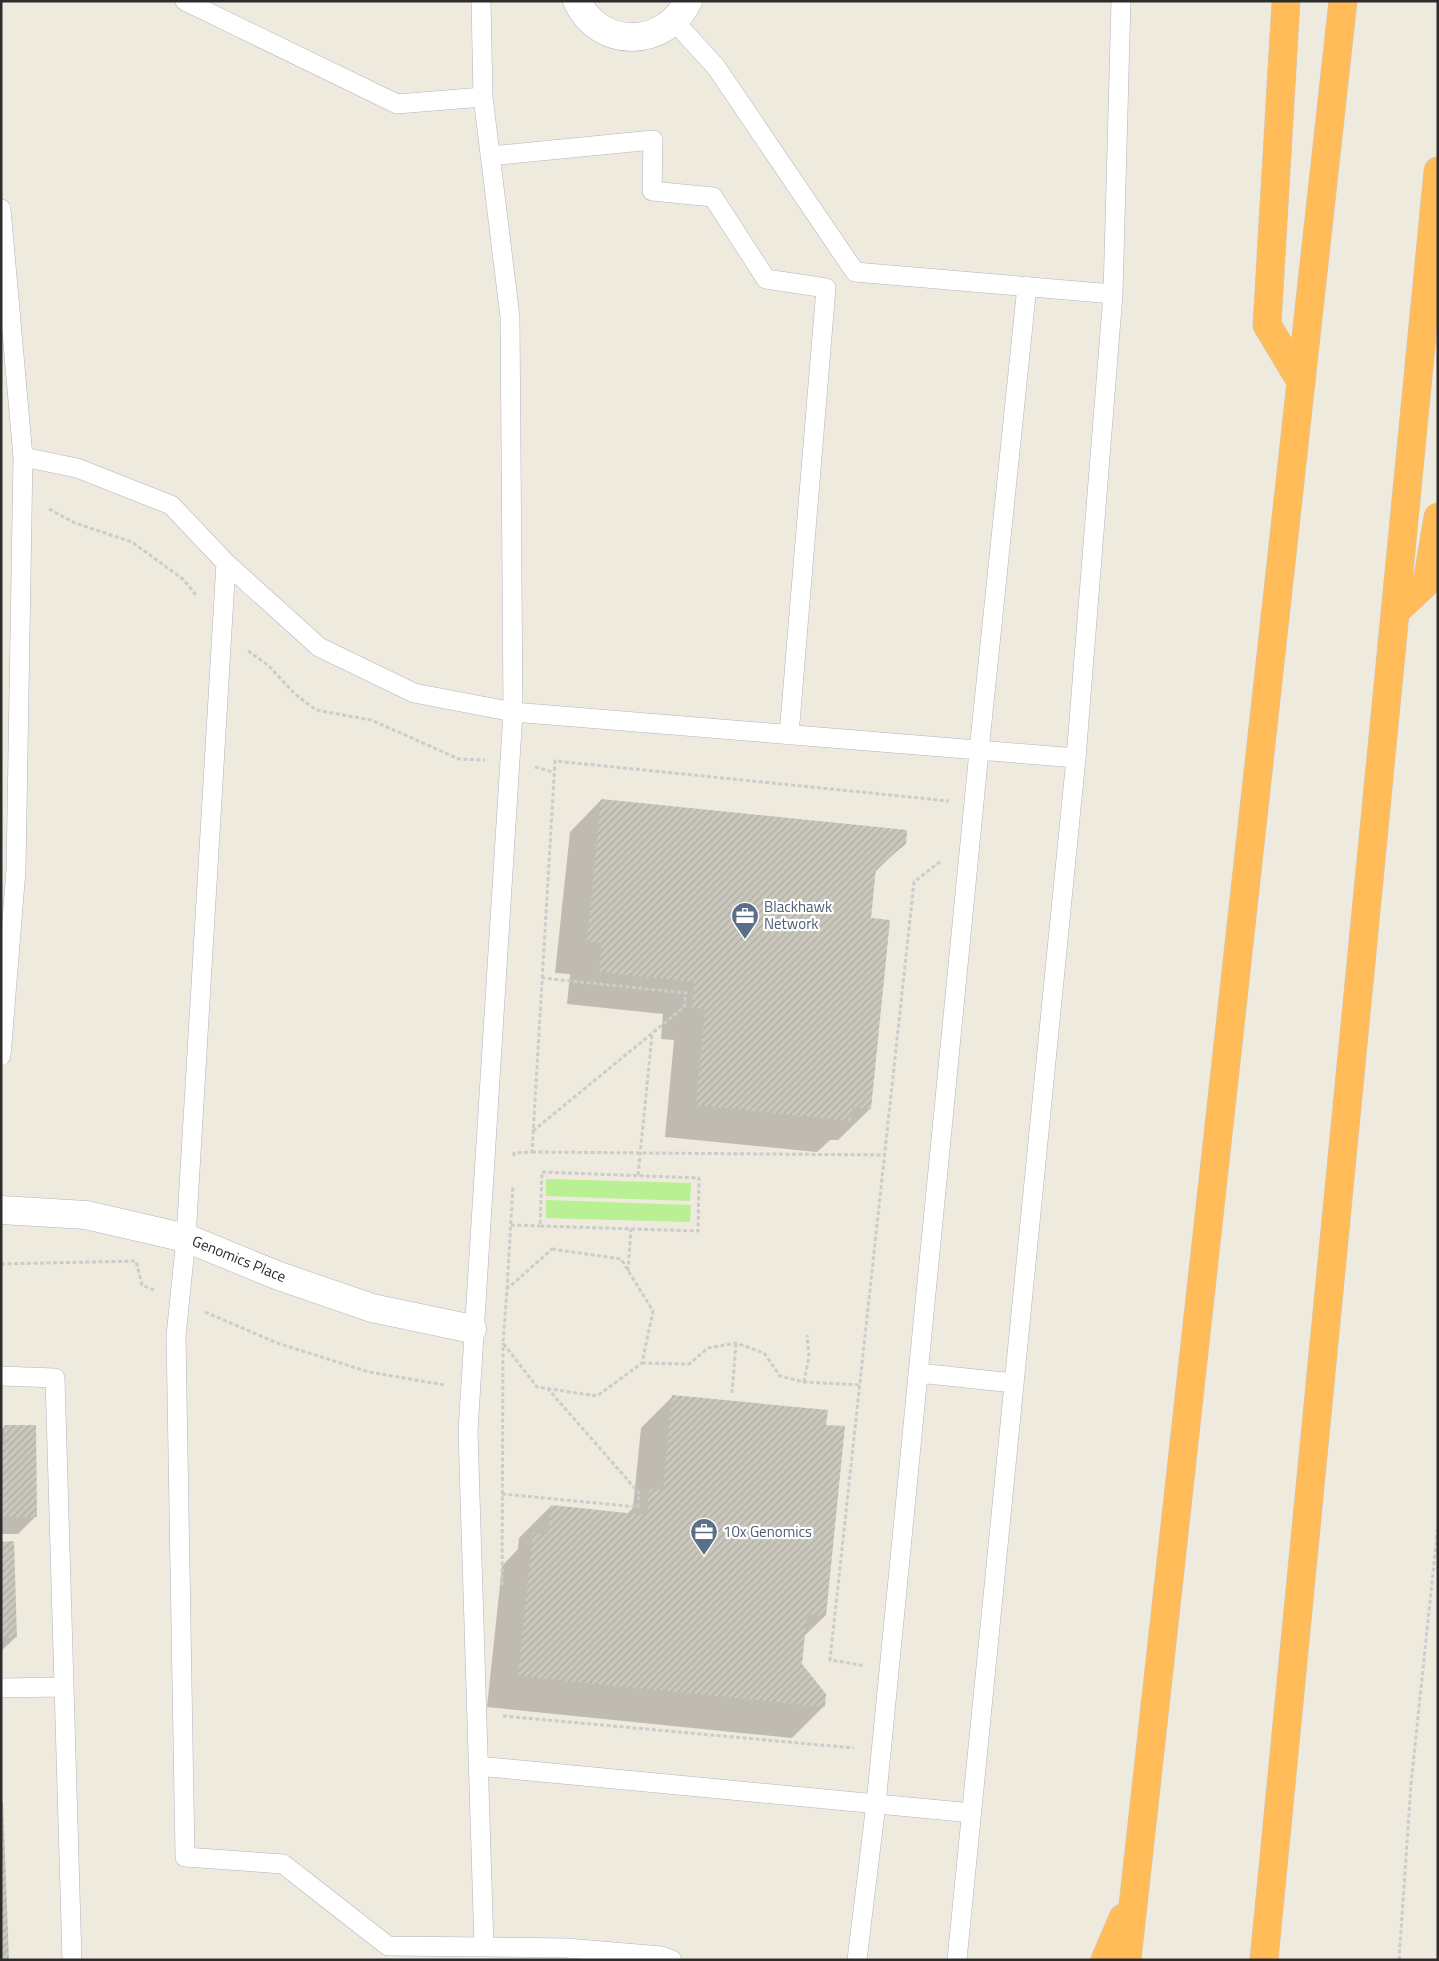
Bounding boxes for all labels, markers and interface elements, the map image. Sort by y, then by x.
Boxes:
place label: Blackhawk Network [764,895,832,935]
office icon: Blackhawk Network [730,901,760,940]
street label: Genomics Place [189,1229,290,1288]
office icon: 10x Genomics [689,1517,719,1556]
place label: 10x Genomics [723,1520,812,1543]

